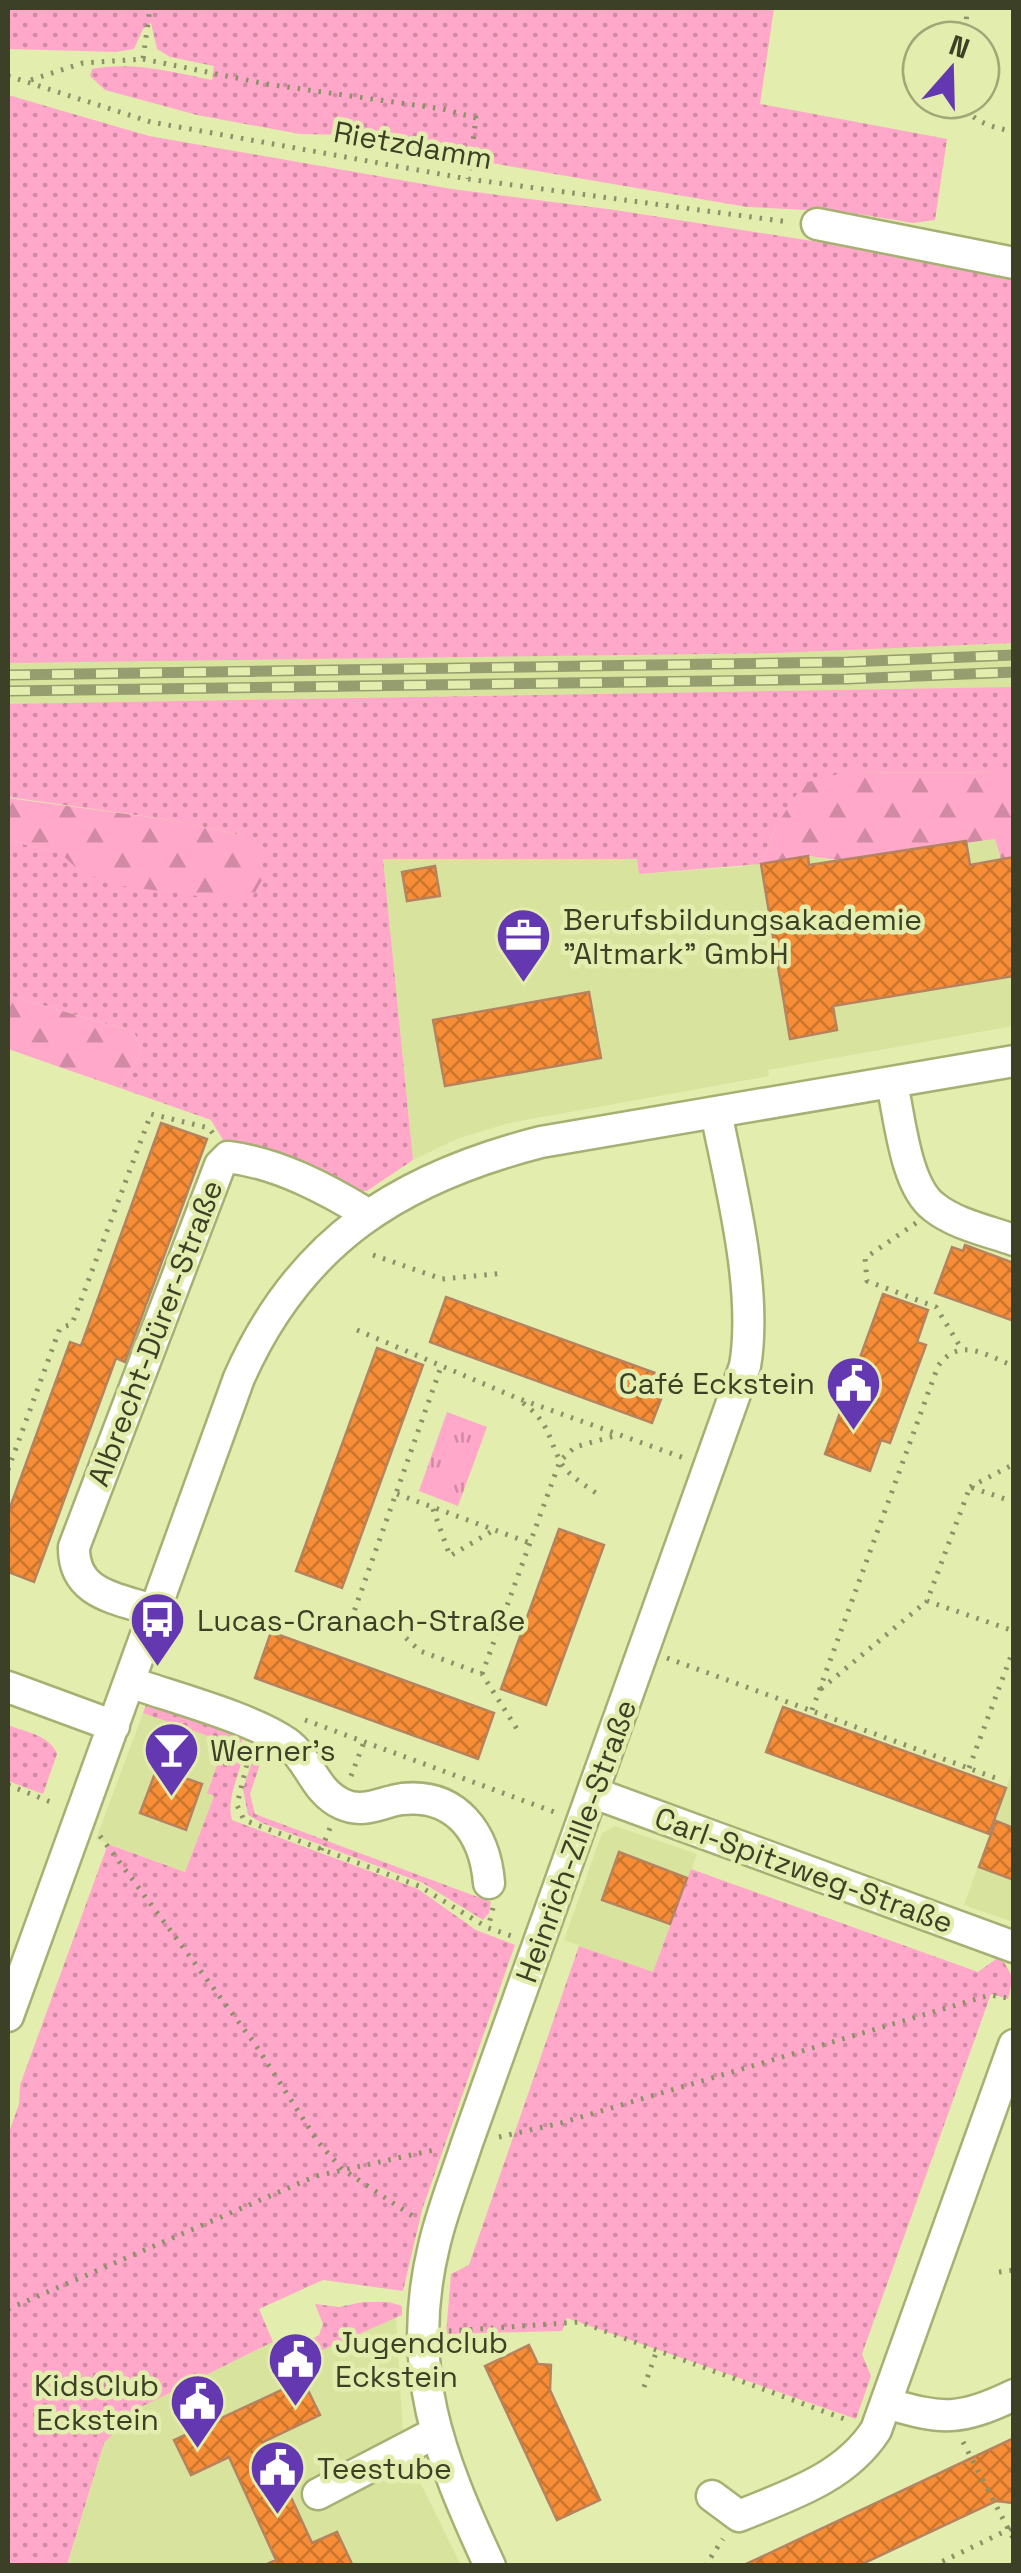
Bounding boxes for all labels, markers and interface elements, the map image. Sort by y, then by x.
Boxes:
north arrow [901,20,1001,120]
text: N [945,26,975,67]
street label: Rietzdamm [331,112,495,178]
place label: Berufsbildungsakademie "Altmark" GmbH [563,900,922,973]
office icon: Berufsbildungsakademie "Altmark" GmbH [494,906,554,985]
street label: Albrecht-Dürer-Straße [79,1174,231,1492]
public building icon: Café Eckstein [824,1353,884,1432]
place label: Café Eckstein [619,1364,815,1403]
bus stop icon: Lucas-Cranach-Straße [128,1590,188,1669]
place label: Lucas-Cranach-Straße [197,1601,526,1640]
street label: Heinrich-Zille-Straße [507,1694,645,1988]
bar icon: Werner's [141,1720,201,1799]
place label: Werner's [210,1731,336,1770]
street label: Carl-Spitzweg-Straße [650,1798,958,1942]
place label: Jugendclub Eckstein [335,2323,508,2396]
public building icon: Jugendclub Eckstein [266,2329,326,2408]
place label: KidsClub Eckstein [34,2366,159,2439]
public building icon: KidsClub Eckstein [168,2372,228,2451]
public building icon: Teestube [248,2438,308,2517]
place label: Teestube [317,2449,452,2488]

